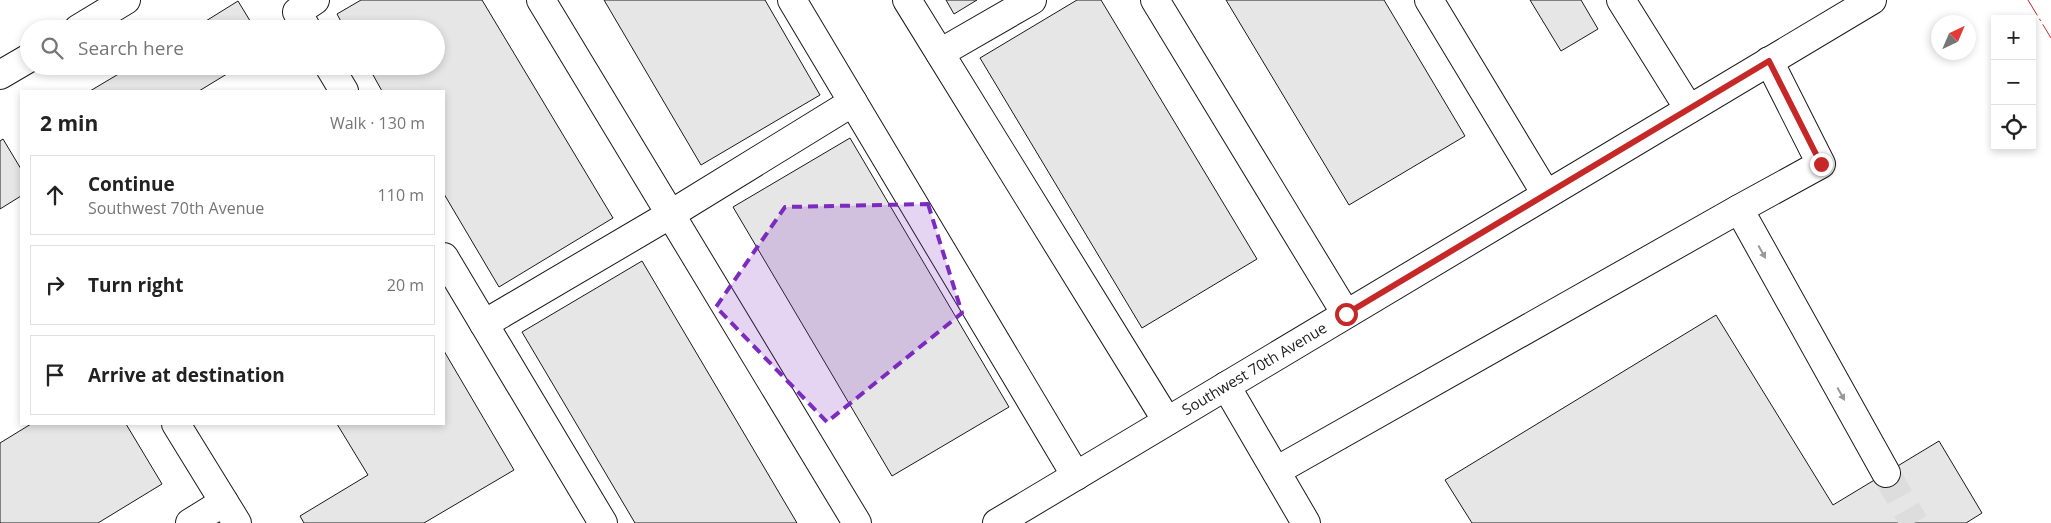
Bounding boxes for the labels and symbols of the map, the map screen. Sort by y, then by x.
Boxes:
north arrow [1931,15,1976,60]
route end [1810,153,1833,176]
one-way arrow [1758,245,1767,258]
route start [1335,303,1358,326]
street label: Southwest 70th Avenue [1178,317,1330,419]
one-way arrow [1837,387,1846,400]

